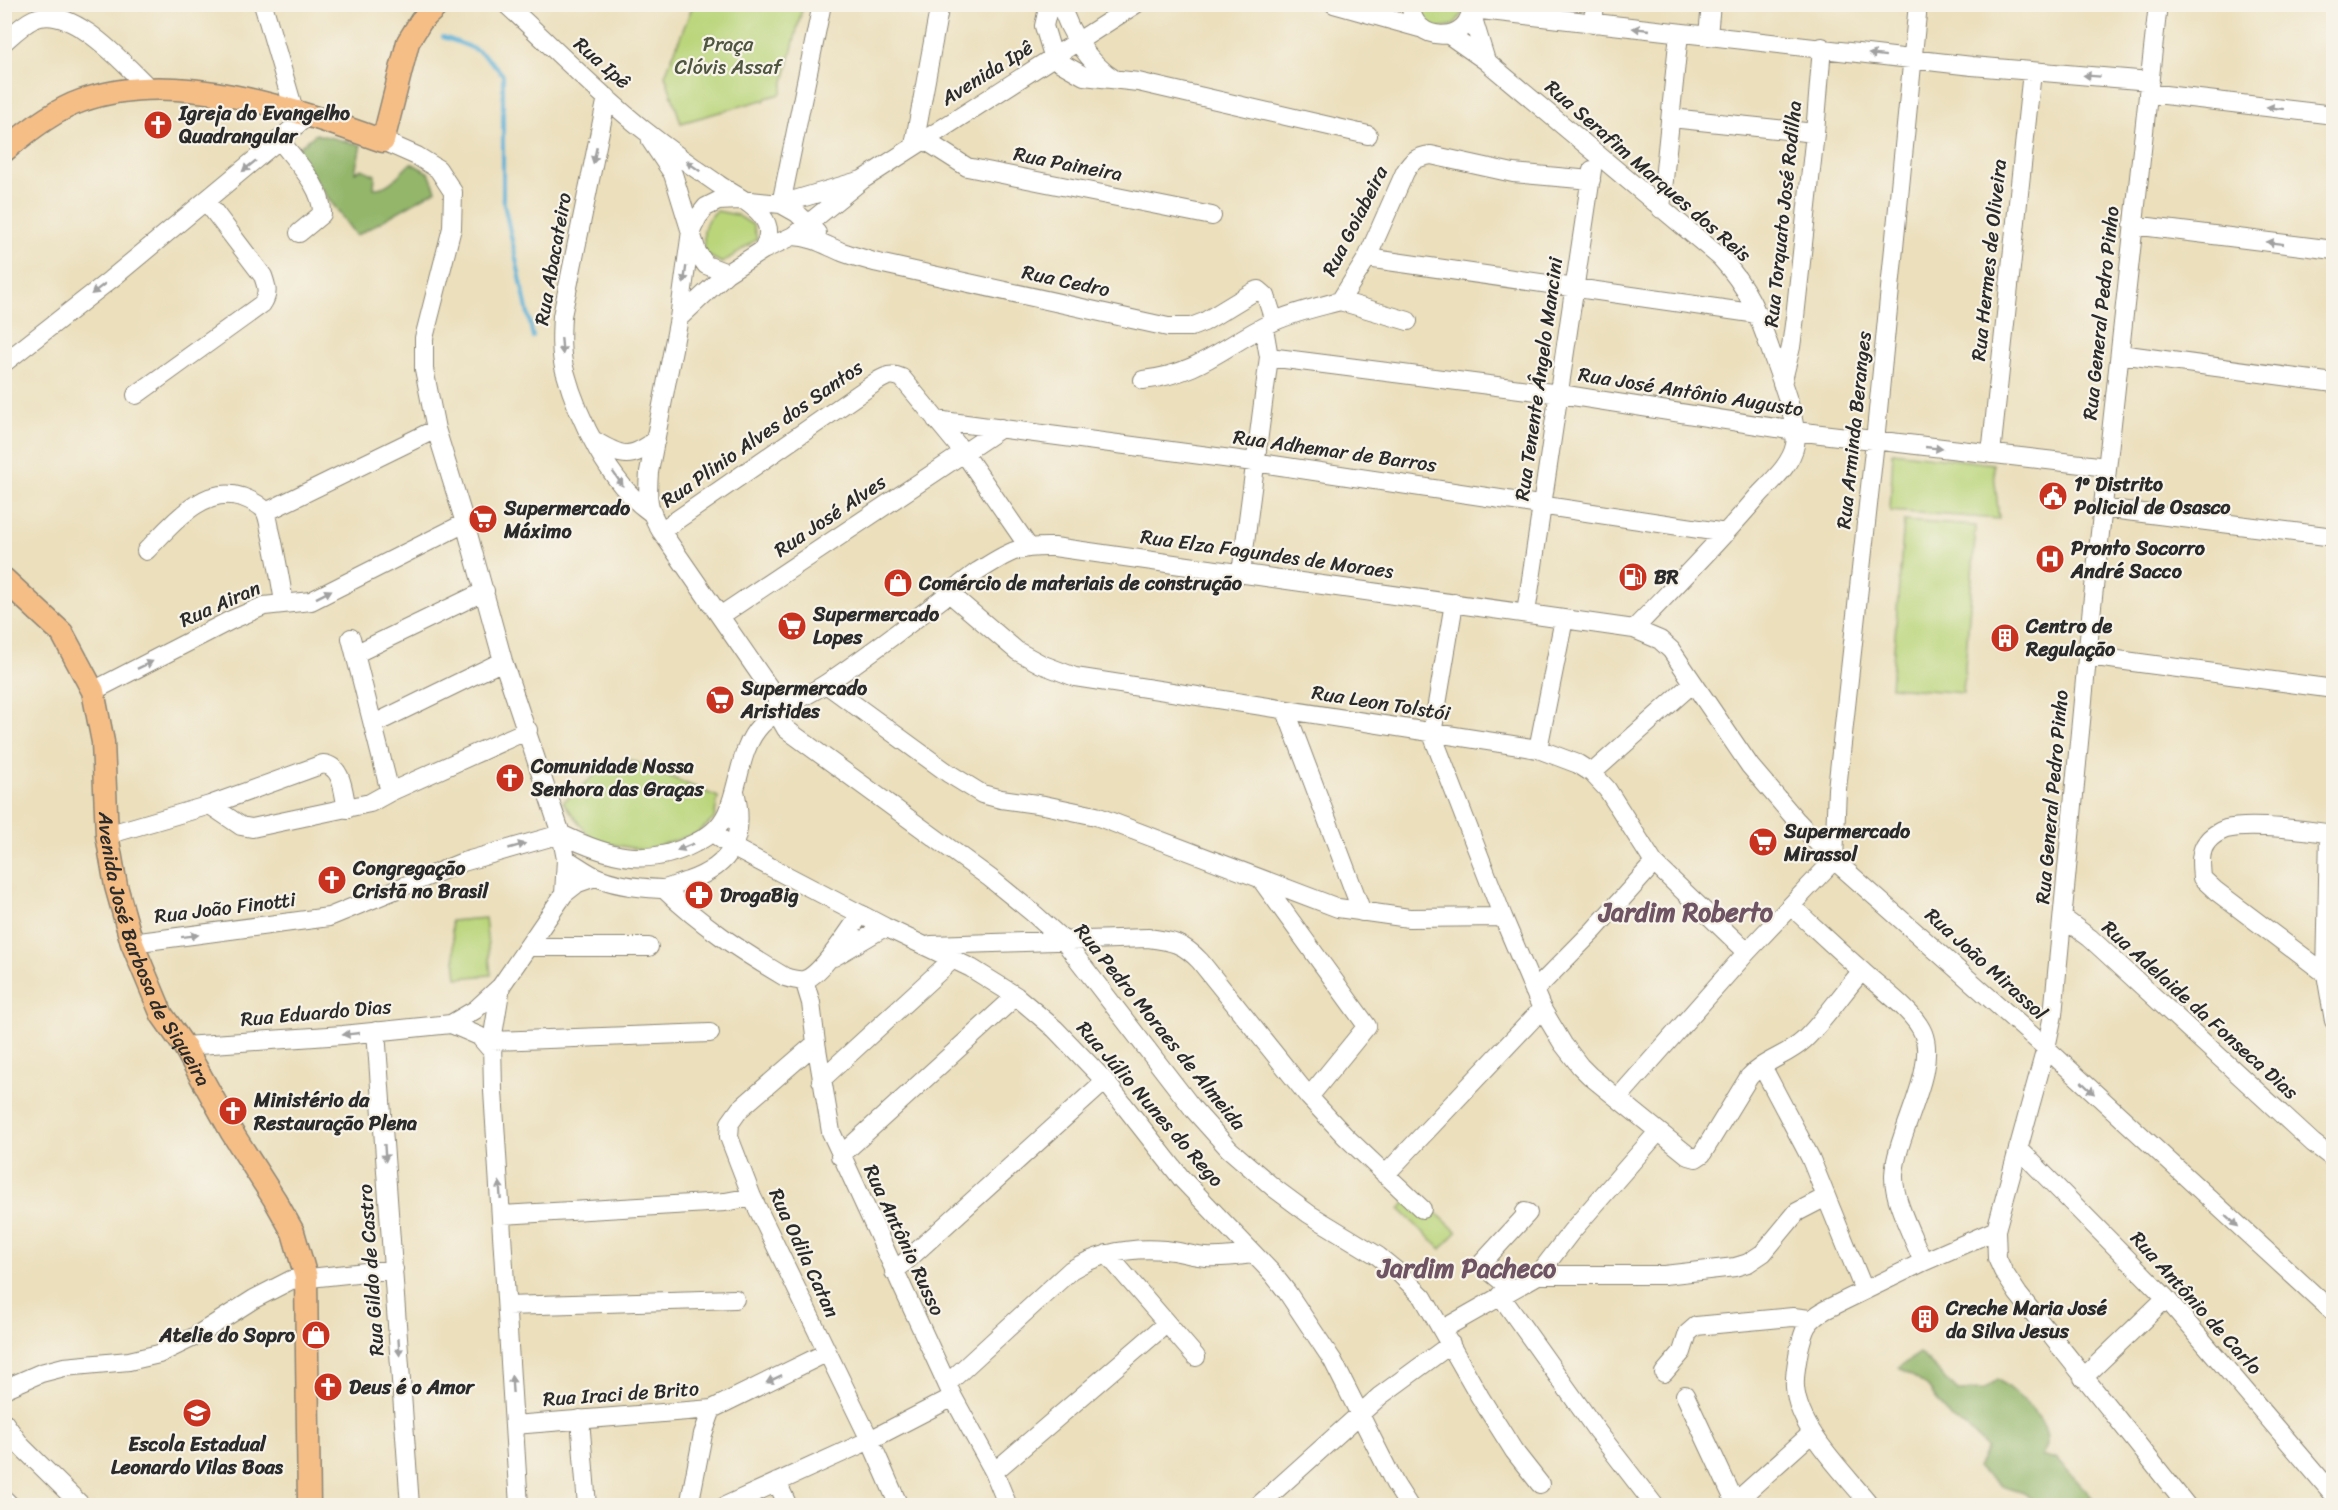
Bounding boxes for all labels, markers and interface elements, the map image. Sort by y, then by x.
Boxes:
one-way arrow [1632,24,1651,34]
park label: Praça Clóvis Assaf [675,27,784,85]
street label: Rua Ipê [565,28,639,98]
street label: Avenida Ipê [933,31,1040,116]
one-way arrow [1867,50,1886,59]
street label: Rua Serafim Marques dos Reis [1536,71,1760,272]
one-way arrow [2082,71,2101,81]
place label: Igreja do Evangelho Quadrangular [178,96,350,154]
street label: Rua Torquato José Rodilha [1754,99,1812,329]
one-way arrow [2266,103,2285,113]
church icon: Igreja do Evangelho Quadrangular [142,109,174,141]
street label: Rua Paineira [1011,136,1125,192]
one-way arrow [590,145,599,164]
street label: Rua Hermes de Oliveira [1961,157,2017,363]
one-way arrow [241,159,257,172]
street label: Rua Goiabeira [1312,159,1398,283]
one-way arrow [685,160,701,172]
street label: Rua Abacateiro [524,190,582,328]
street label: Rua General Pedro Pinho [2072,204,2130,422]
one-way arrow [2266,238,2285,248]
street label: Rua Tenente Ângelo Mancini [1505,253,1574,503]
street label: Rua Cedro [1019,255,1113,307]
one-way arrow [680,265,689,284]
one-way arrow [90,283,106,296]
street label: Rua Arminda Beranges [1826,329,1882,531]
one-way arrow [557,337,567,356]
street label: Rua Plinio Alves dos Santos [653,350,871,517]
street label: Rua José Antônio Augusto [1576,357,1806,427]
street label: Rua Adhemar de Barros [1231,419,1440,483]
one-way arrow [1924,443,1943,452]
street label: Rua José Alves [766,465,894,567]
place label: 1º Distrito Policial de Osasco [2074,467,2231,525]
one-way arrow [612,471,624,487]
public building icon: 1º Distrito Policial de Osasco [2037,480,2069,512]
place label: Supermercado Máximo [503,491,631,549]
supermarket icon: Supermercado Máximo [467,503,499,535]
street label: Rua Elza Fagundes de Moraes [1138,519,1396,589]
place label: Pronto Socorro André Sacco [2070,531,2206,589]
hospital icon: Pronto Socorro André Sacco [2034,543,2066,575]
place label: BR [1654,560,1679,595]
fuel station icon: BR [1617,561,1649,593]
place label: Comércio de materiais de construção [918,566,1243,601]
shop icon: Comércio de materiais de construção [882,567,914,599]
street label: Rua Airan [174,570,266,637]
one-way arrow [315,590,333,600]
place label: Supermercado Lopes [812,597,940,655]
place label: Centro de Regulação [2025,609,2116,667]
supermarket icon: Supermercado Lopes [776,610,808,642]
building icon: Centro de Regulação [1989,622,2021,654]
one-way arrow [136,660,154,670]
place label: Supermercado Aristides [740,671,868,729]
street label: Rua Leon Tolstói [1309,675,1453,731]
supermarket icon: Supermercado Aristides [704,684,736,716]
street label: Rua General Pedro Pinho [2025,688,2079,906]
place label: Comunidade Nossa Senhora das Graças [530,749,704,807]
church icon: Comunidade Nossa Senhora das Graças [494,762,526,794]
street label: Avenida José Barbosa de Siqueira [88,810,221,1093]
place label: Supermercado Mirassol [1783,814,1911,872]
supermarket icon: Supermercado Mirassol [1747,826,1779,858]
one-way arrow [508,840,526,850]
one-way arrow [676,843,693,852]
place label: Congregação Cristã no Brasil [352,851,489,909]
church icon: Congregação Cristã no Brasil [316,864,348,896]
place label: DrogaBig [720,878,799,913]
pharmacy icon: DrogaBig [683,879,715,911]
street label: Rua João Finotti [152,882,299,934]
district label: Jardim Roberto [1597,889,1774,935]
street label: Rua João Mirassol [1916,899,2057,1030]
street label: Rua Adelaide da Fonseca Dias [2093,912,2307,1109]
street label: Rua Pedro Moraes de Almeida [1065,915,1256,1139]
one-way arrow [181,931,200,940]
street label: Rua Eduardo Dias [239,989,394,1037]
street label: Rua Júlio Nunes do Rego [1067,1013,1233,1195]
one-way arrow [342,1029,361,1039]
one-way arrow [2081,1081,2095,1095]
place label: Ministério da Restauração Plena [253,1083,417,1141]
church icon: Ministério da Restauração Plena [217,1095,249,1127]
one-way arrow [380,1143,390,1162]
street label: Rua Antônio Russo [853,1158,955,1322]
one-way arrow [495,1180,505,1199]
street label: Rua Odila Catan [759,1182,849,1324]
street label: Rua Gildo de Castro [348,1183,394,1357]
one-way arrow [2225,1213,2239,1227]
street label: Rua Antônio de Carlo [2121,1223,2271,1383]
district label: Jardim Pacheco [1376,1245,1557,1291]
place label: Creche Maria José da Silva Jesus [1945,1291,2108,1349]
building icon: Creche Maria José da Silva Jesus [1909,1303,1941,1335]
place label: Atelie do Sopro [159,1318,295,1353]
shop icon: Atelie do Sopro [300,1319,332,1351]
one-way arrow [394,1338,404,1357]
place label: Deus é o Amor [349,1370,476,1405]
church icon: Deus é o Amor [312,1371,344,1403]
street label: Rua Iraci de Brito [542,1371,700,1417]
one-way arrow [765,1374,782,1384]
one-way arrow [507,1375,516,1394]
school or university icon: Escola Estadual Leonardo Vilas Boas [181,1397,213,1429]
place label: Escola Estadual Leonardo Vilas Boas [111,1427,284,1485]

